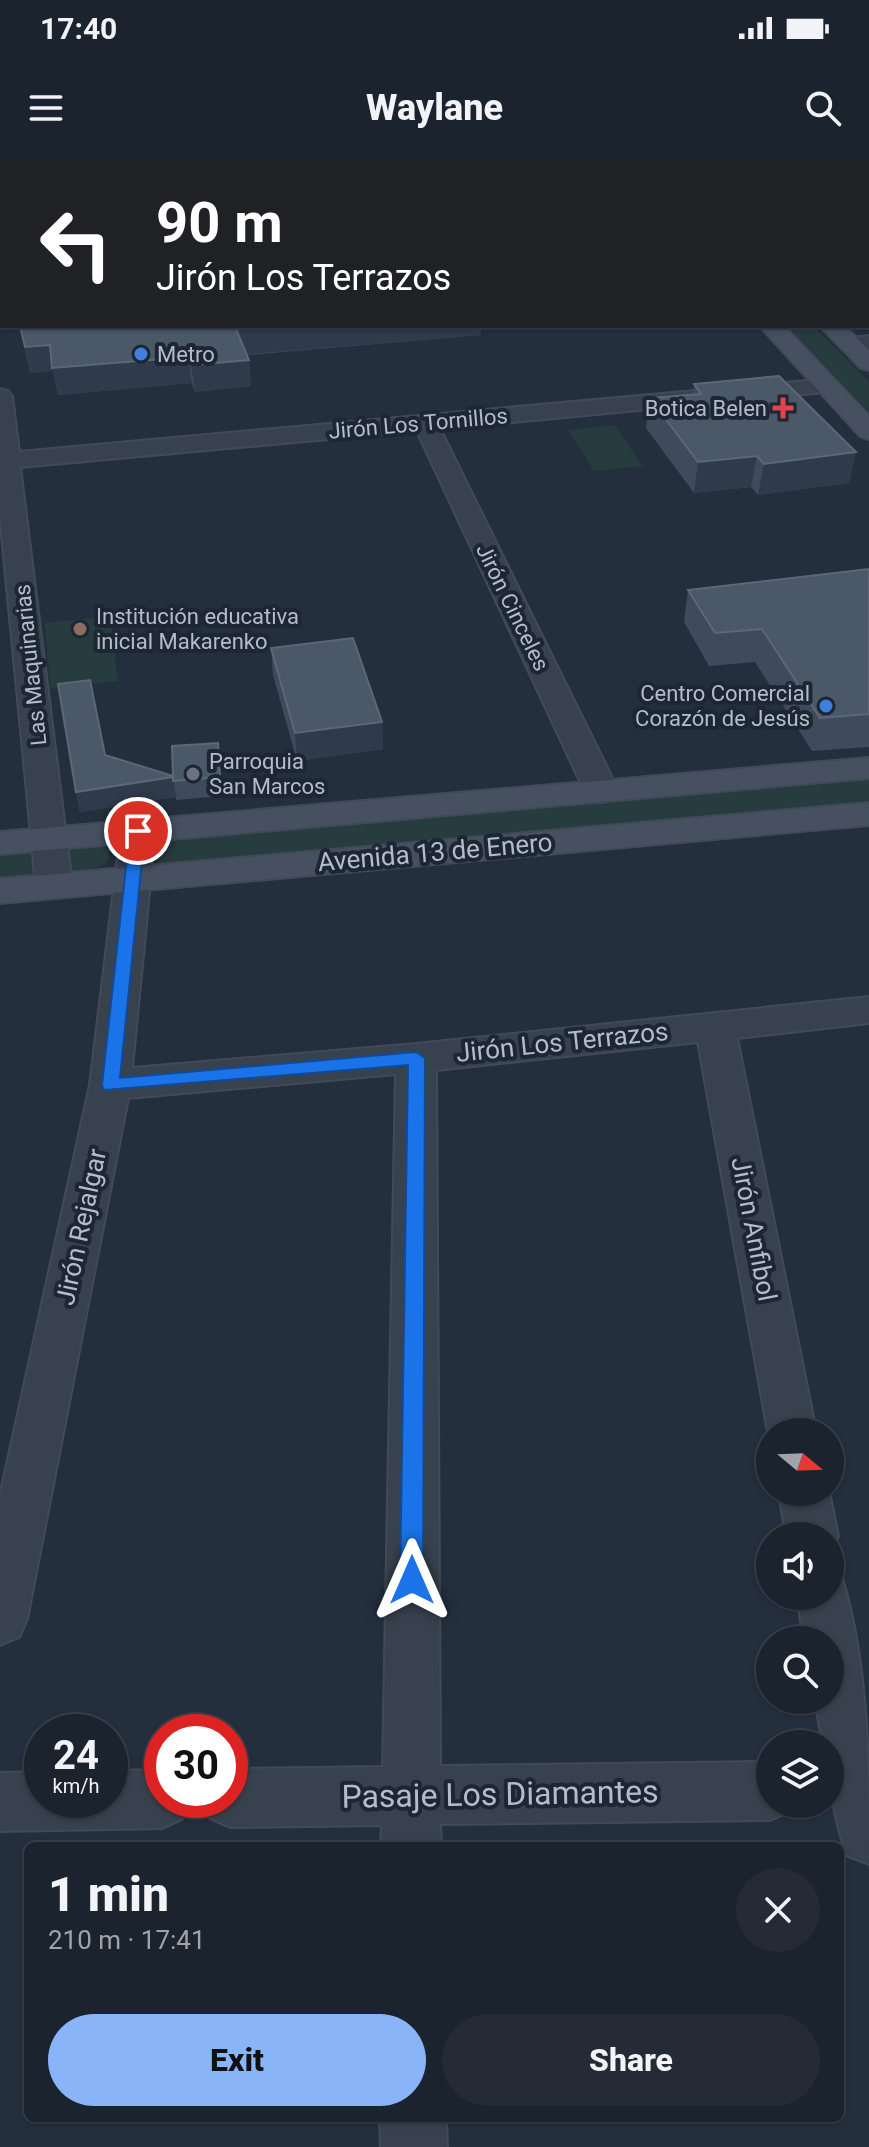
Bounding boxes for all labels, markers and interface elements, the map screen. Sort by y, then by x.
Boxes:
text: 17:40 [40,11,117,46]
icon: menu [24,86,68,130]
icon: search [801,86,845,130]
text: Waylane [366,87,503,129]
text: 90 m [156,190,283,256]
icon: left [24,192,128,296]
text: Jirón Los Terrazos [156,257,451,299]
place label: Metro [157,342,215,367]
marker: Metro [132,345,150,363]
place label: Botica Belen [645,396,767,421]
marker: Botica Belen [774,399,792,417]
street label: Jirón Los Tornillos [327,403,509,444]
street label: Jirón Cinceles [471,540,554,675]
street label: Las Maquinarias [10,583,51,747]
place label: Institución educativa inicial Makarenko [96,604,299,654]
marker: Institución educativa inicial Makarenko [71,620,89,638]
place label: Centro Comercial Corazón de Jesús [635,681,810,731]
marker: Centro Comercial Corazón de Jesús [817,697,835,715]
place label: Parroquia San Marcos [209,749,325,799]
marker: Parroquia San Marcos [184,765,202,783]
pin [104,797,172,865]
icon: arrive [116,809,160,853]
street label: Avenida 13 de Enero [316,827,554,877]
street label: Jirón Los Terrazos [454,1016,670,1068]
street label: Jirón Rejalgar [50,1146,112,1308]
street label: Jirón Anfibol [725,1154,783,1304]
north arrow [756,1418,844,1506]
map controls [756,1418,844,1818]
button: sound [756,1522,844,1610]
position arrow [370,1538,454,1622]
button: search [756,1626,844,1714]
speed limit sign: 30 [144,1714,248,1818]
button: layers [756,1730,844,1818]
text: 24 [53,1732,99,1779]
street label: Pasaje Los Diamantes [341,1772,659,1816]
text: km/h [53,1774,99,1798]
text: 1 min [48,1866,169,1923]
button: close [736,1868,820,1952]
text: 210 m · 17:41 [48,1925,206,1955]
button: Exit [48,2014,426,2106]
button: Share [442,2014,820,2106]

